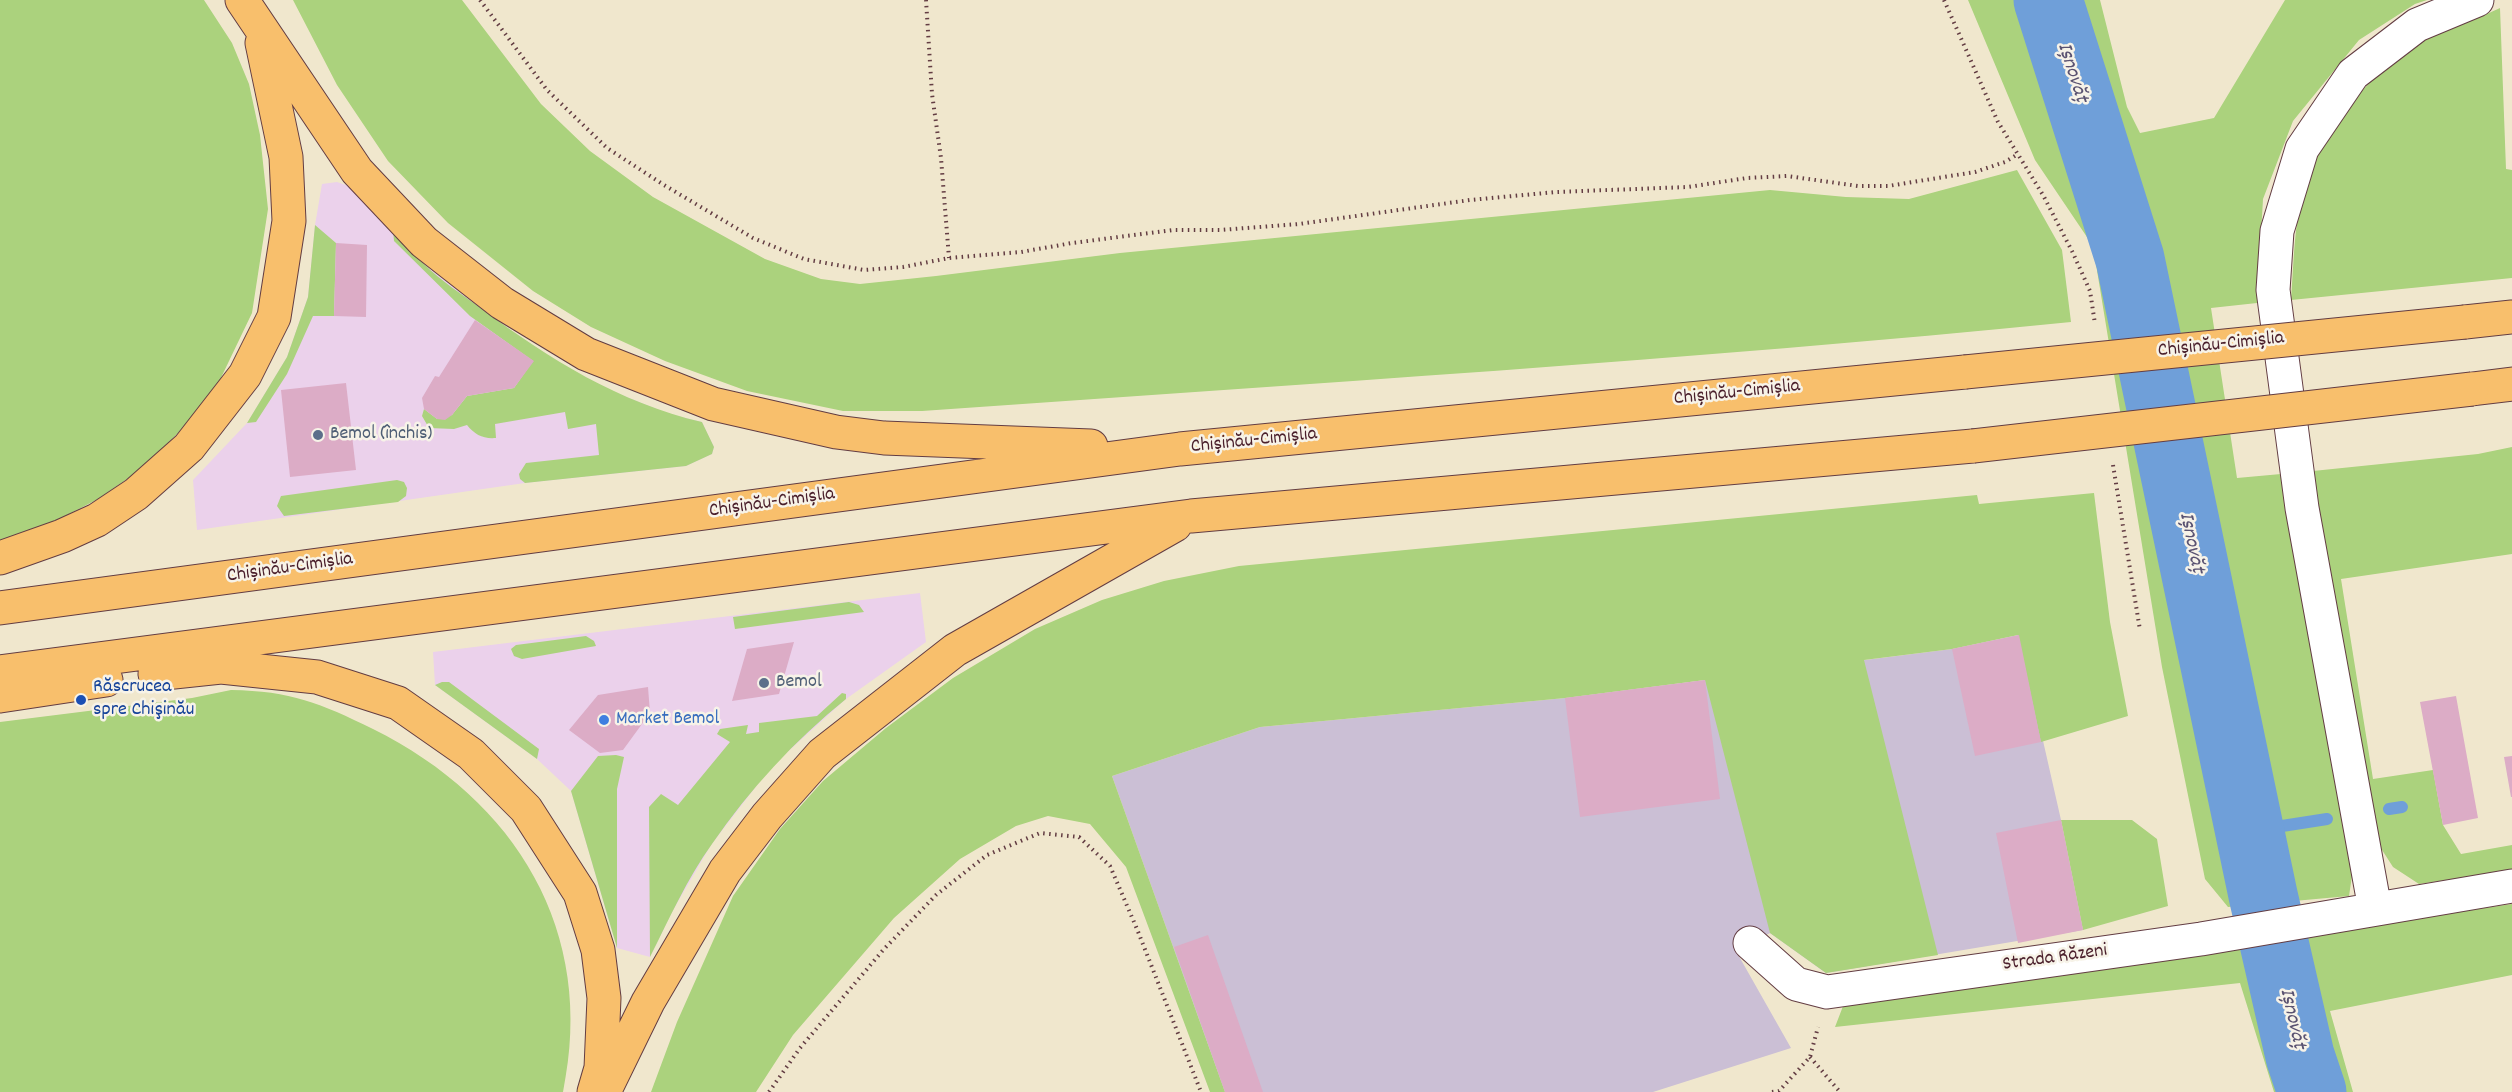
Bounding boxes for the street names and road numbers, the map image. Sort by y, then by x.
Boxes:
street label: Chișinău-Cimișlia [2157,327,2285,365]
street label: Chișinău-Cimișlia [1673,375,1801,413]
street label: Chișinău-Cimișlia [1190,423,1318,461]
street label: Chișinău-Cimișlia [708,483,836,525]
street label: Chișinău-Cimișlia [226,548,354,590]
street label: Strada Răzeni [2001,940,2109,978]

